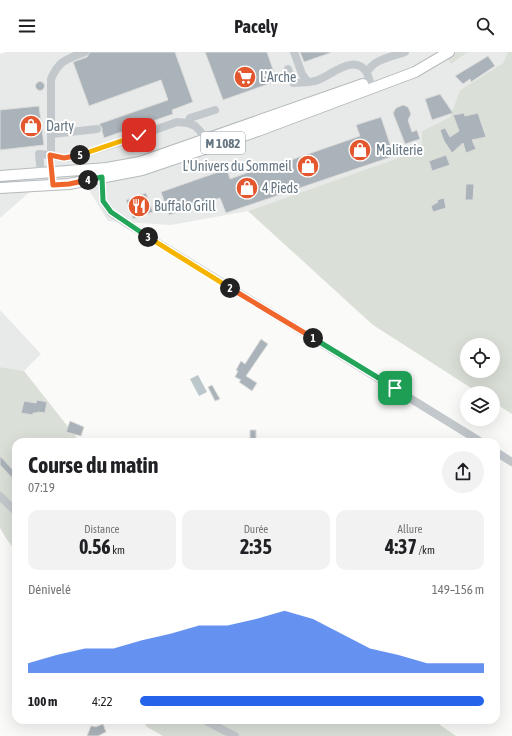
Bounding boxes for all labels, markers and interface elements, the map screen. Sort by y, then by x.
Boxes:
icon: menu [16,15,38,37]
icon: search [474,15,496,37]
text: Pacely [234,16,278,37]
supermarket icon: L'Arche [232,64,258,90]
place label: L'Arche [260,69,296,85]
shop icon: Darty [18,113,44,139]
place label: Darty [46,118,74,134]
pin [122,118,156,152]
icon: check [128,124,150,146]
road number: M 1082 [201,132,245,154]
shop icon: Maliterie [347,137,373,163]
place label: Maliterie [376,142,423,158]
pin: 5 [70,145,90,165]
text: 5 [77,149,83,161]
shop icon: L'Univers du Sommeil [295,153,321,179]
place label: L'Univers du Sommeil [183,158,292,174]
pin: 4 [78,170,98,190]
text: 4 [85,174,91,186]
shop icon: 4 Pieds [234,175,260,201]
place label: 4 Pieds [262,180,298,196]
restaurant icon: Buffalo Grill [126,193,152,219]
place label: Buffalo Grill [154,198,216,214]
pin: 3 [138,227,158,247]
text: 3 [145,231,151,243]
pin: 2 [220,278,240,298]
text: 2 [227,282,233,294]
pin: 1 [303,328,323,348]
text: 1 [310,332,316,344]
map controls [460,338,500,426]
button: locate [460,338,500,378]
pin [378,371,412,405]
icon: arrive [384,377,406,399]
button: layers [460,386,500,426]
button: share [442,451,484,493]
text: Course du matin [28,452,158,478]
text: 07:19 [28,480,55,495]
text: Distance [84,523,120,535]
text: Durée [244,523,268,535]
text: Allure [398,523,422,535]
text: 0.56 [79,535,111,558]
text: 2:35 [240,535,272,558]
text: 4:37 [385,535,417,558]
text: km [111,544,125,556]
text: /km [417,544,435,556]
text: Dénivelé [28,582,71,597]
text: 149–156 m [432,582,484,597]
text: 100 m [28,694,57,709]
text: 4:22 [92,694,113,709]

